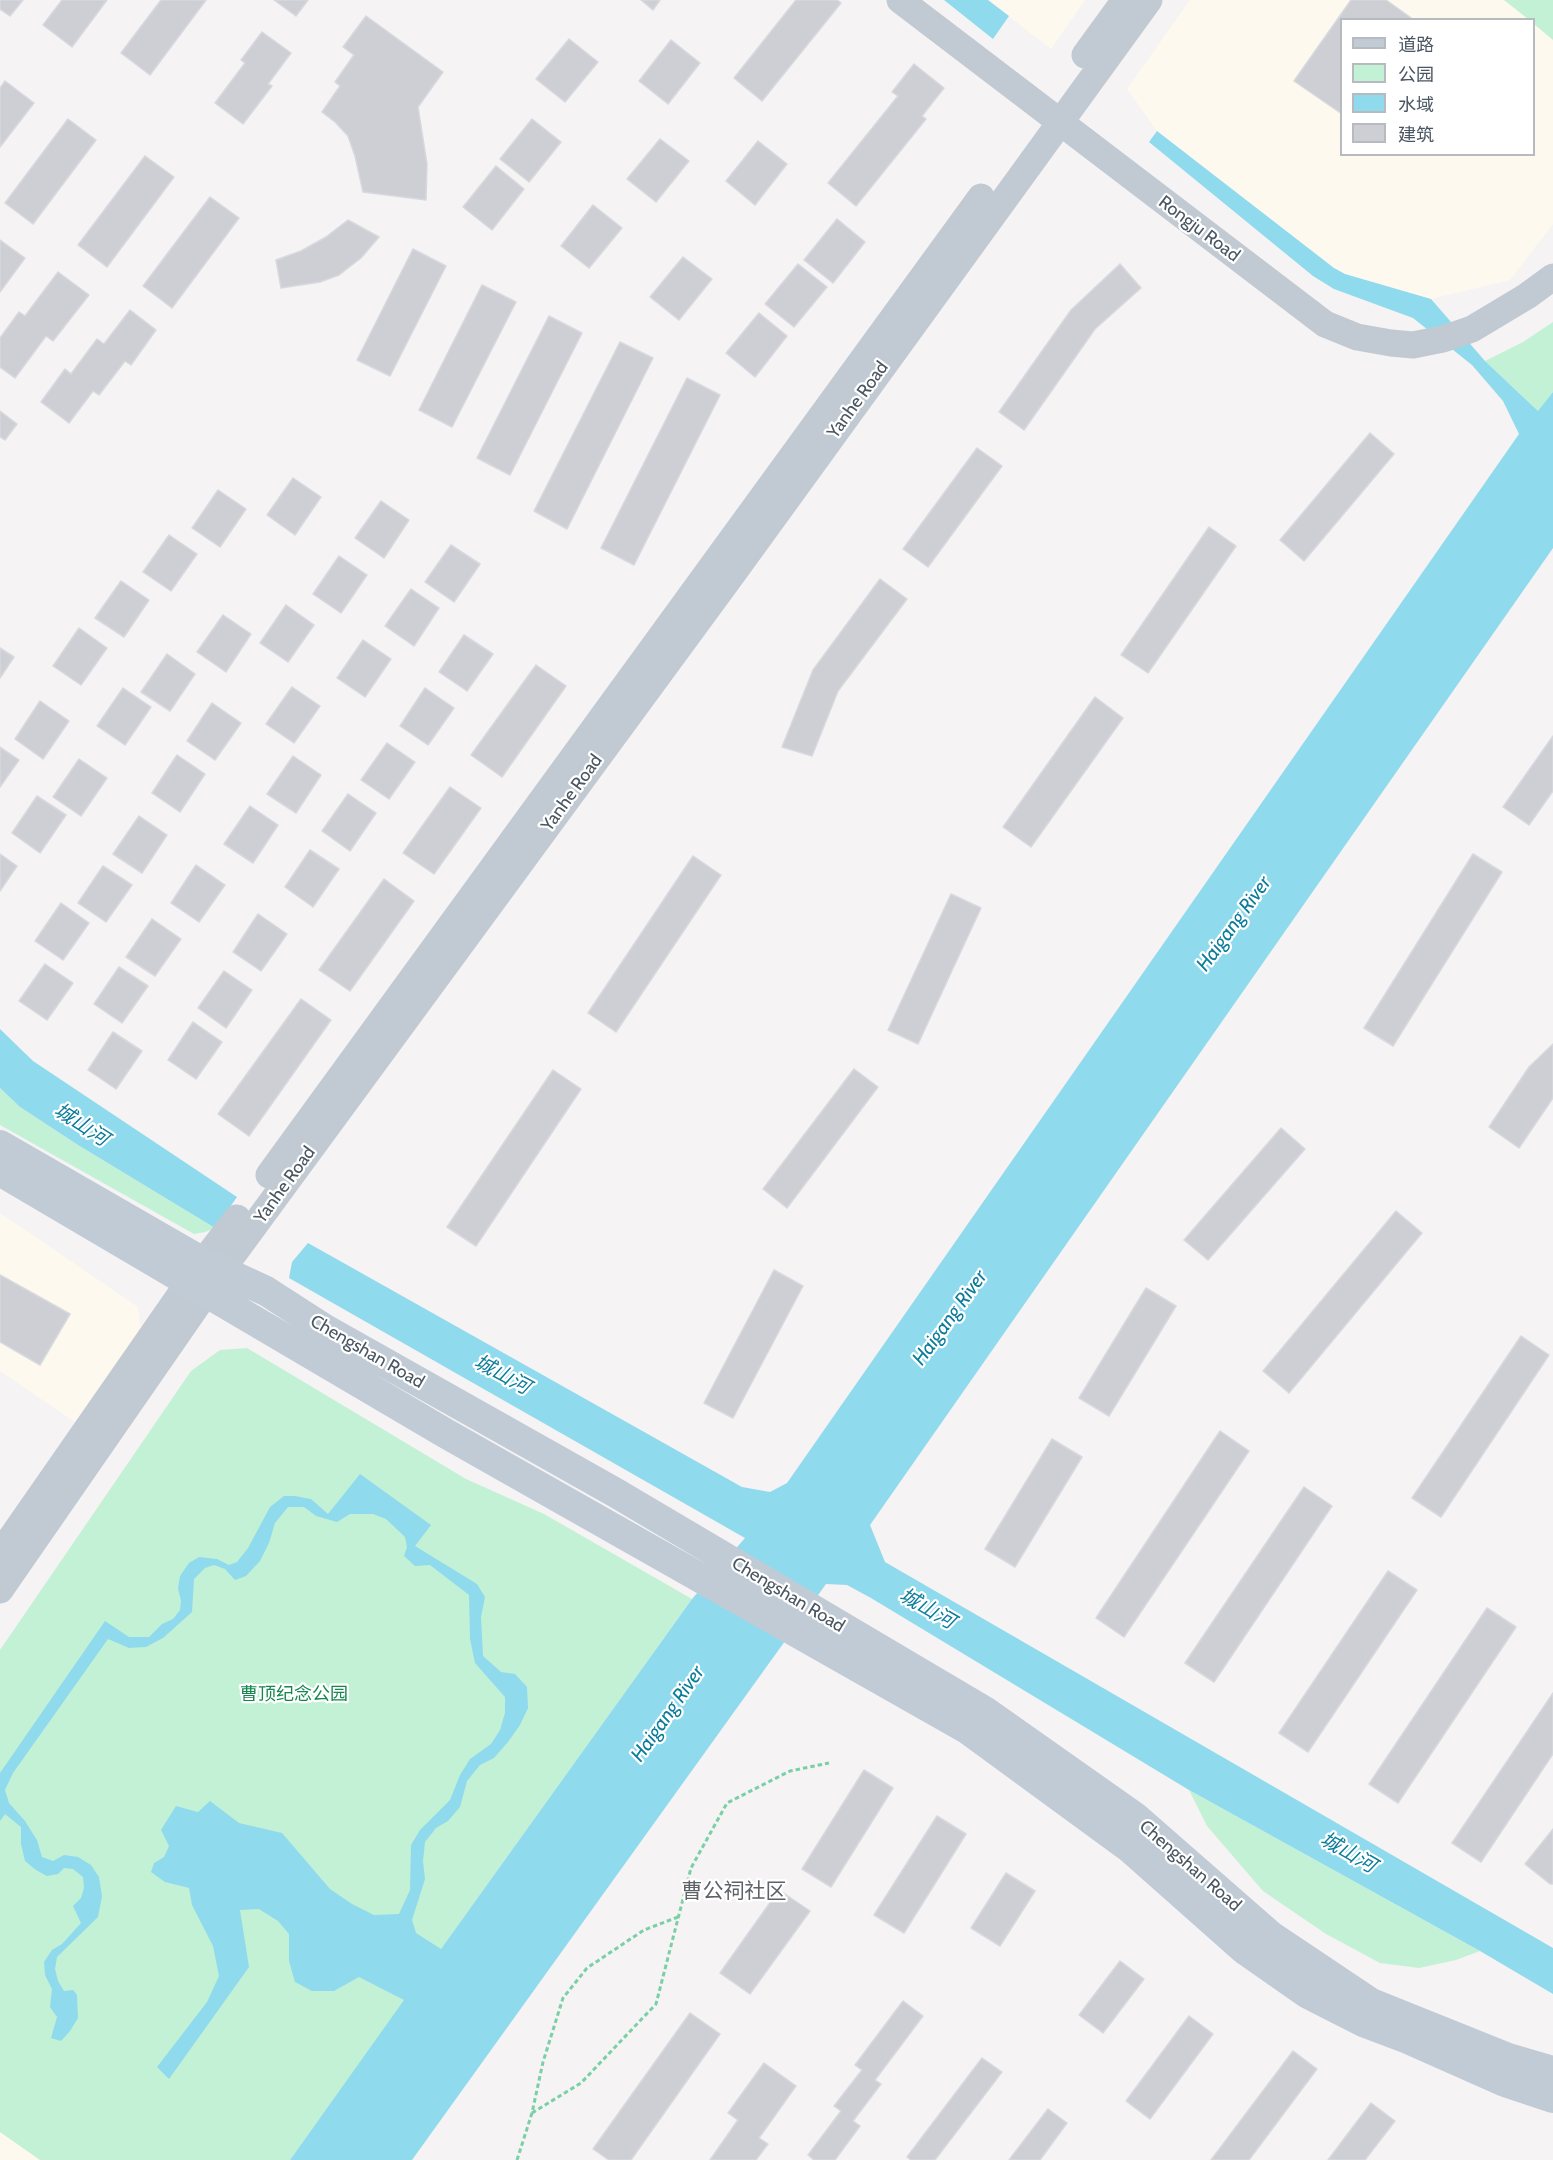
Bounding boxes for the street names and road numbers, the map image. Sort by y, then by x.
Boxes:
street label: Rongju Road [1154,191,1244,267]
street label: Yanhe Road [823,357,893,443]
street label: Yanhe Road [537,750,607,836]
street label: Yanhe Road [250,1142,320,1228]
street label: Chengshan Road [306,1311,428,1393]
street label: Chengshan Road [728,1553,848,1637]
street label: Chengshan Road [1135,1816,1245,1916]

